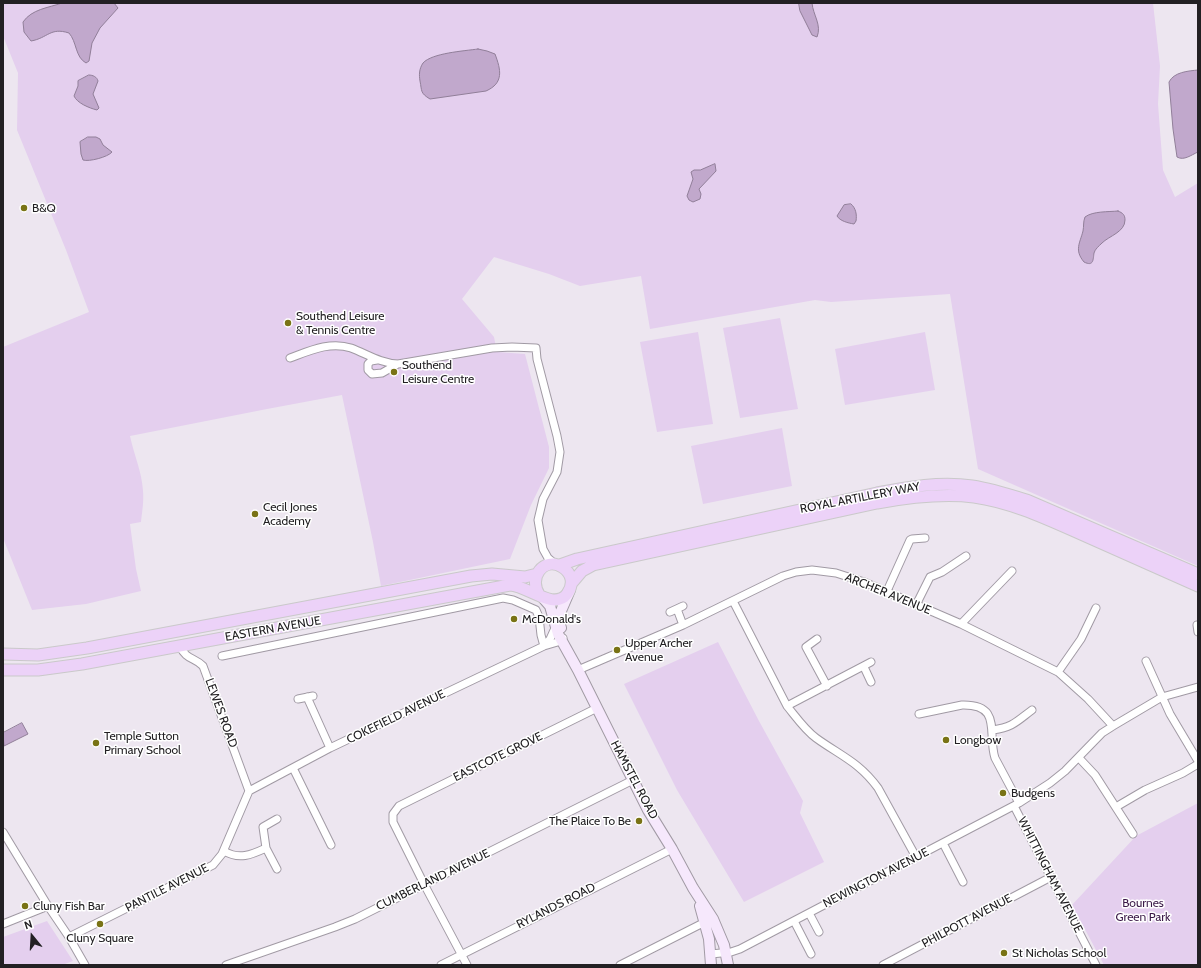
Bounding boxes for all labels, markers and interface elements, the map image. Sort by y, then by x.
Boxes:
place label: B&Q [32,201,56,215]
marker: B&Q [19,203,29,213]
place label: Southend Leisure & Tennis Centre [296,309,384,337]
marker: Southend Leisure & Tennis Centre [283,318,293,328]
place label: Southend Leisure Centre [402,358,474,386]
marker: Southend Leisure Centre [389,367,399,377]
street label: ROYAL ARTILLERY WAY [799,479,921,517]
place label: Cecil Jones Academy [263,500,317,528]
marker: Cecil Jones Academy [250,509,260,519]
street label: ARCHER AVENUE [843,570,933,618]
place label: McDonald's [522,612,581,626]
street label: EASTERN AVENUE [224,613,322,645]
marker: McDonald's [509,614,519,624]
place label: Upper Archer Avenue [625,636,692,664]
marker: Upper Archer Avenue [612,645,622,655]
street label: LEWES ROAD [202,676,240,750]
street label: COKEFIELD AVENUE [344,687,448,747]
place label: Temple Sutton Primary School [104,729,181,757]
street label: EASTCOTE GROVE [451,729,545,785]
place label: Longbow [954,733,1001,747]
marker: Longbow [941,735,951,745]
marker: Temple Sutton Primary School [91,738,101,748]
street label: HAMSTEL ROAD [607,738,661,822]
place label: Budgens [1011,786,1055,800]
marker: Budgens [998,788,1008,798]
place label: The Plaice To Be [549,814,631,828]
street label: WHITTINGHAM AVENUE [1015,815,1085,935]
marker: The Plaice To Be [634,816,644,826]
street label: NEWINGTON AVENUE [821,845,931,911]
street label: CUMBERLAND AVENUE [374,846,492,914]
street label: PANTILE AVENUE [123,861,211,915]
street label: RYLANDS ROAD [514,880,598,932]
street label: PHILPOTT AVENUE [919,891,1015,951]
park label: Bournes Green Park [1116,896,1170,924]
place label: Cluny Fish Bar [33,899,104,913]
marker: Cluny Fish Bar [20,901,30,911]
north arrow [12,916,52,956]
text: N [22,917,34,932]
marker: Cluny Square [95,919,105,929]
place label: Cluny Square [66,931,134,945]
place label: St Nicholas School [1012,946,1106,960]
marker: St Nicholas School [999,948,1009,958]

